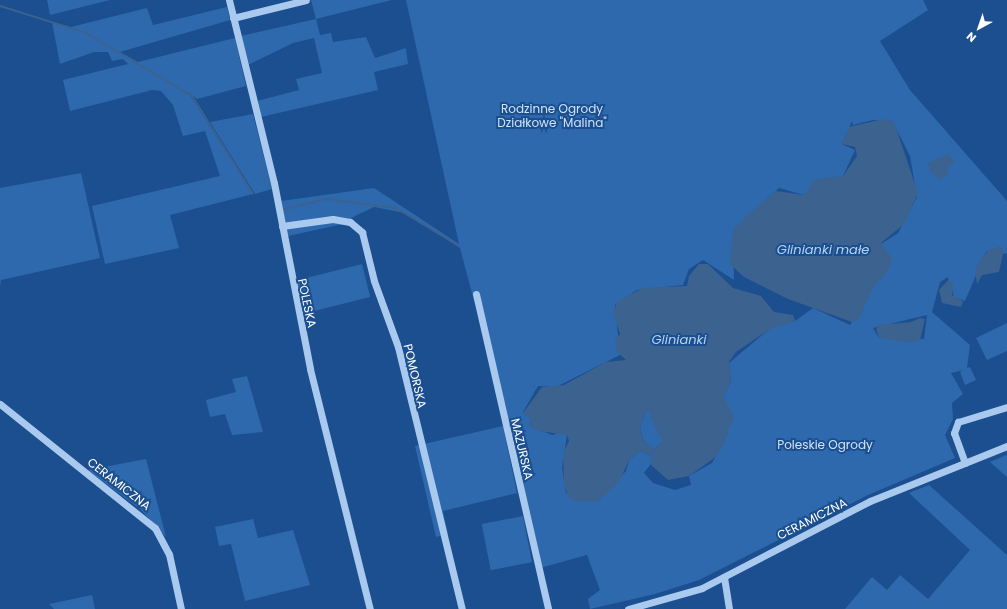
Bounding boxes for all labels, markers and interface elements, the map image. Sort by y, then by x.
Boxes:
north arrow [959,8,999,48]
text: N [963,28,980,46]
park label: Rodzinne Ogrody Działkowe "Malina" [497,102,607,130]
water label: Glinianki małe [777,242,869,258]
street label: POLESKA [295,277,319,329]
water label: Glinianki [651,332,707,348]
street label: POMORSKA [401,342,429,410]
street label: MAZURSKA [508,417,536,481]
park label: Poleskie Ogrody [777,438,873,452]
street label: CERAMICZNA [84,455,154,513]
street label: CERAMICZNA [775,495,849,543]

